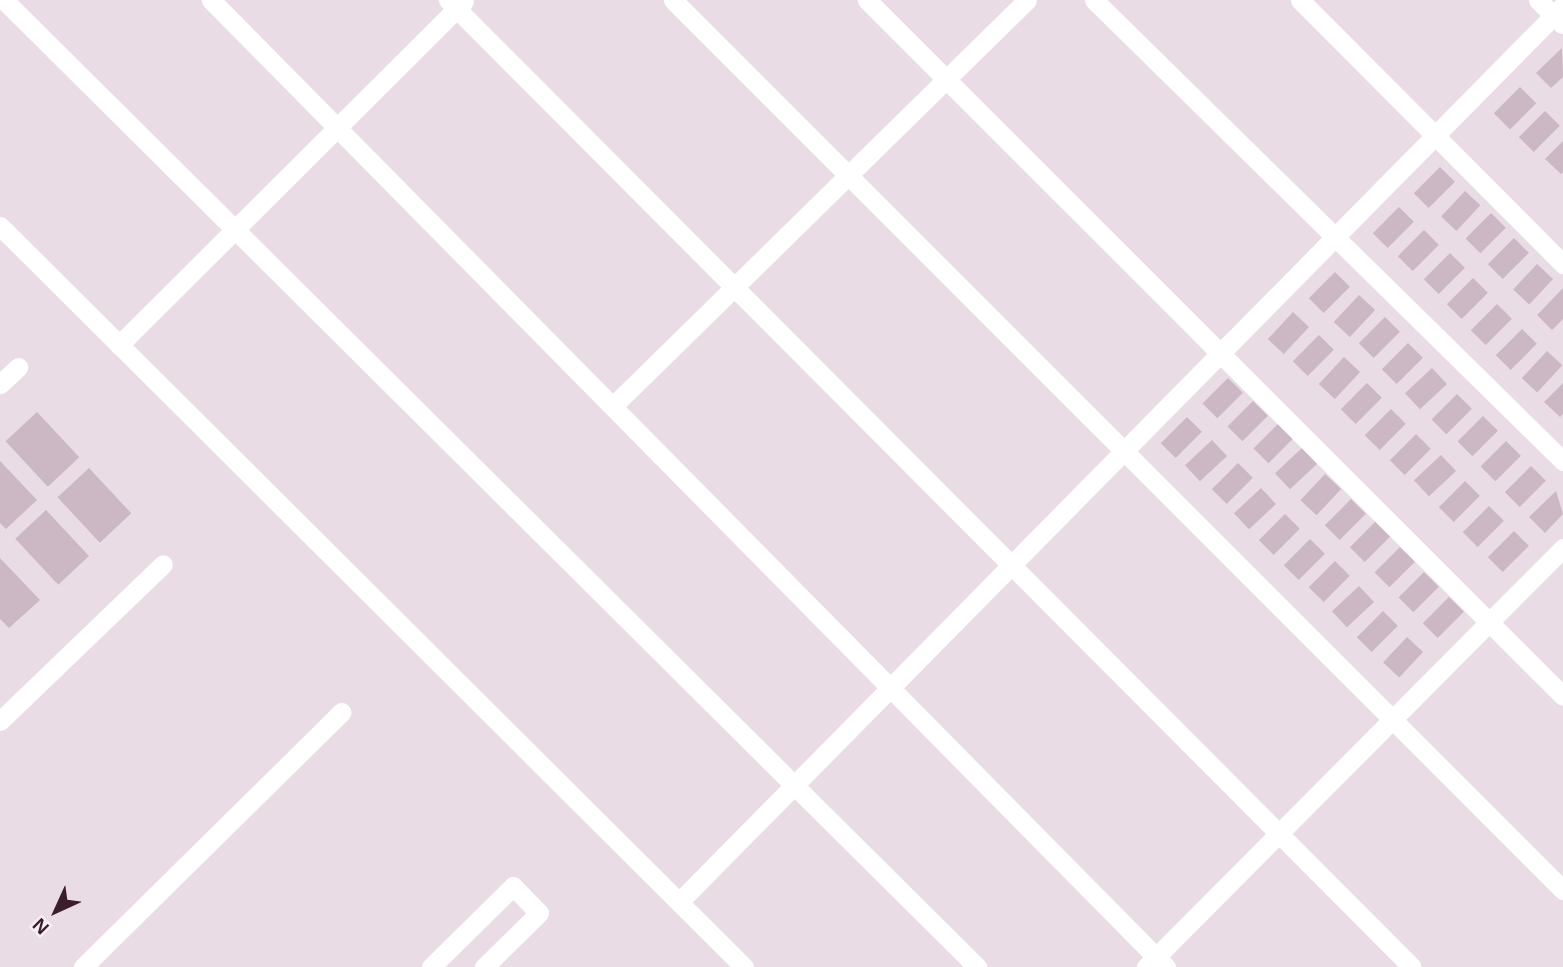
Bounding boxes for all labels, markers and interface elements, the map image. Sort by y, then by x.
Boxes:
north arrow [21,876,91,946]
text: N [29,914,53,938]

